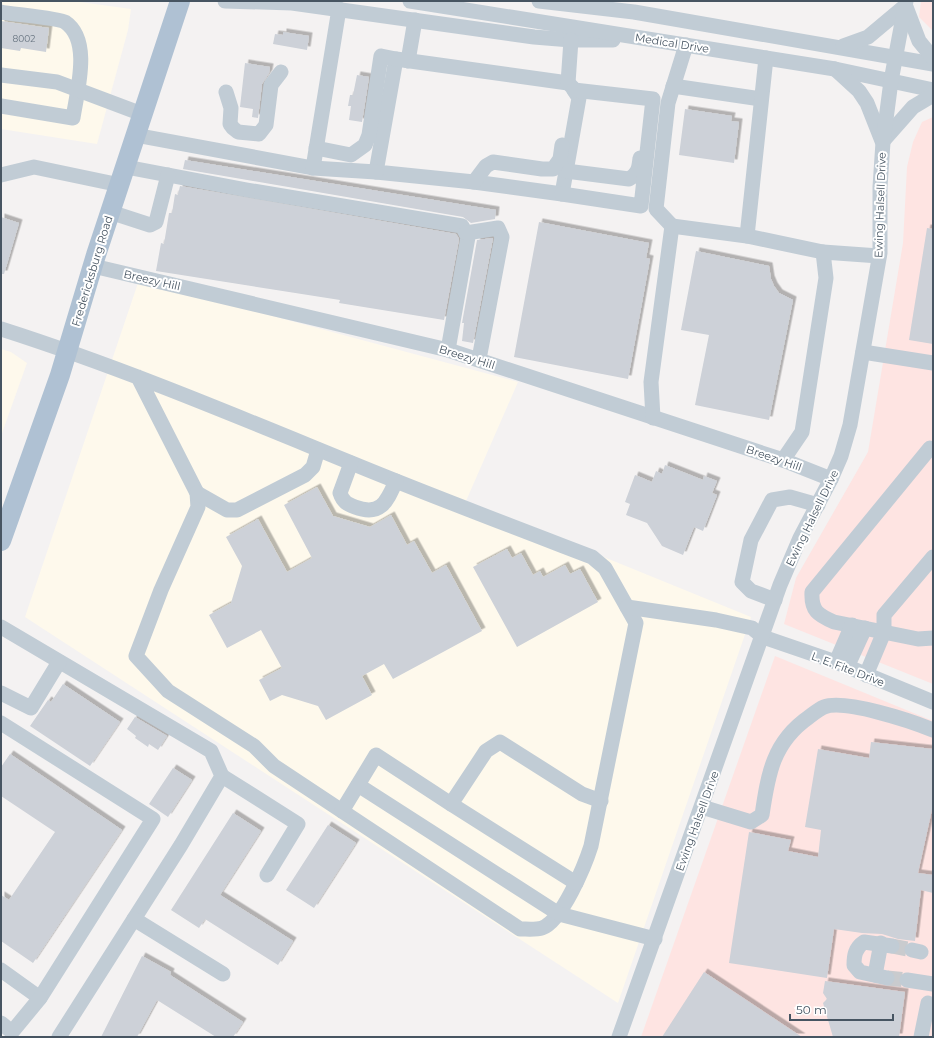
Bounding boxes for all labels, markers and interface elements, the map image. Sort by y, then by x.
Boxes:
street label: Medical Drive [634,30,710,56]
house number: 8002 [13,33,35,44]
street label: Ewing Halsell Drive [871,152,889,258]
street label: Fredericksburg Road [68,214,116,328]
street label: Breezy Hill [122,267,182,293]
street label: Breezy Hill [437,342,497,372]
street label: Breezy Hill [744,442,804,474]
street label: Ewing Halsell Drive [783,467,842,569]
street label: L. E. Fite Drive [809,649,887,689]
street label: Ewing Halsell Drive [672,769,722,873]
scale bar [790,996,893,1022]
text: 50 m [796,1002,827,1017]

